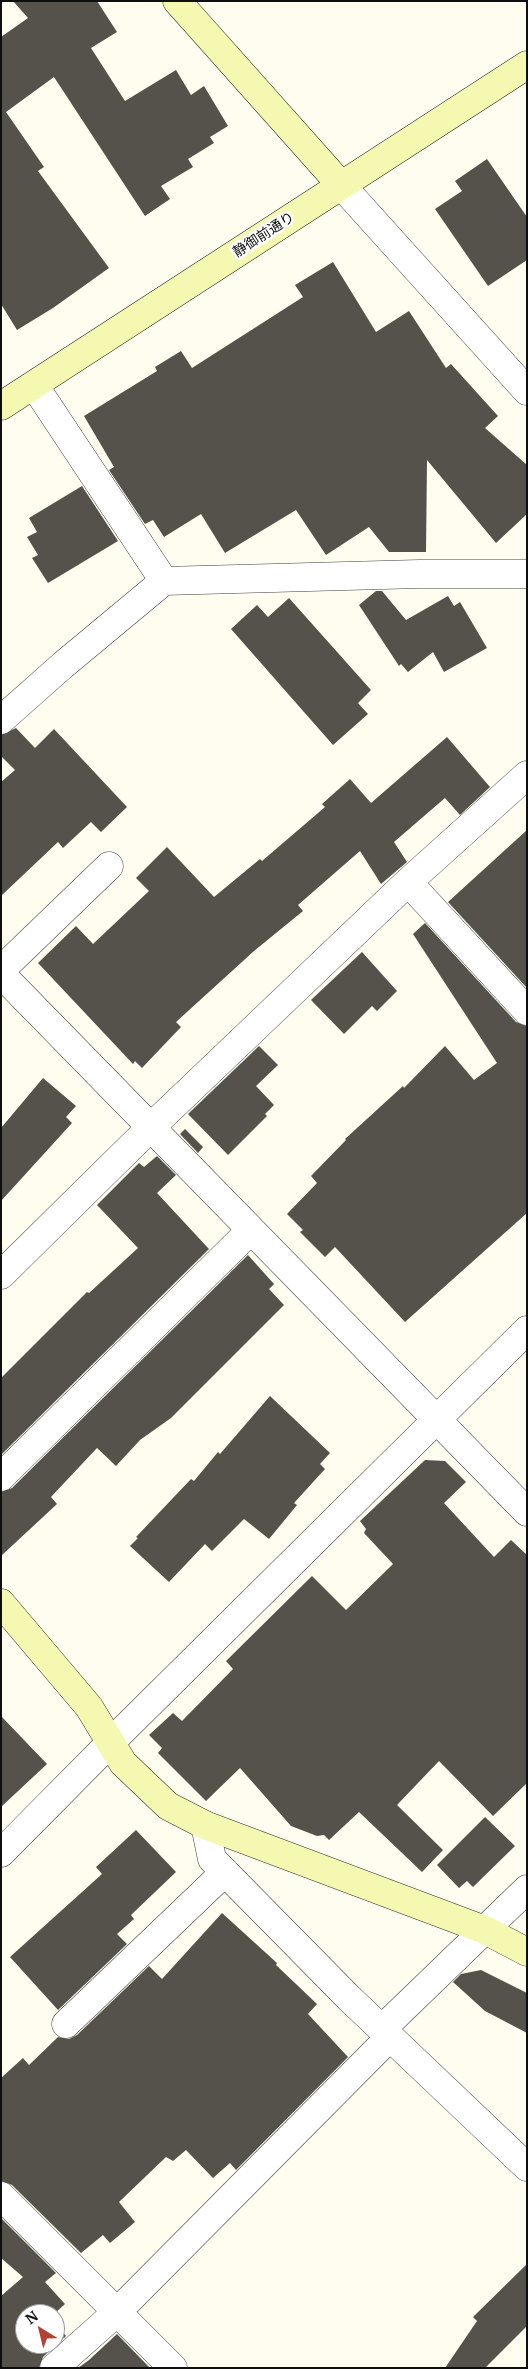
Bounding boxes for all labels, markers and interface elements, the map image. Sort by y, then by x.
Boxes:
street label: 静御前通り [230,209,298,261]
north arrow [15,2304,65,2354]
text: N [22,2307,42,2328]

